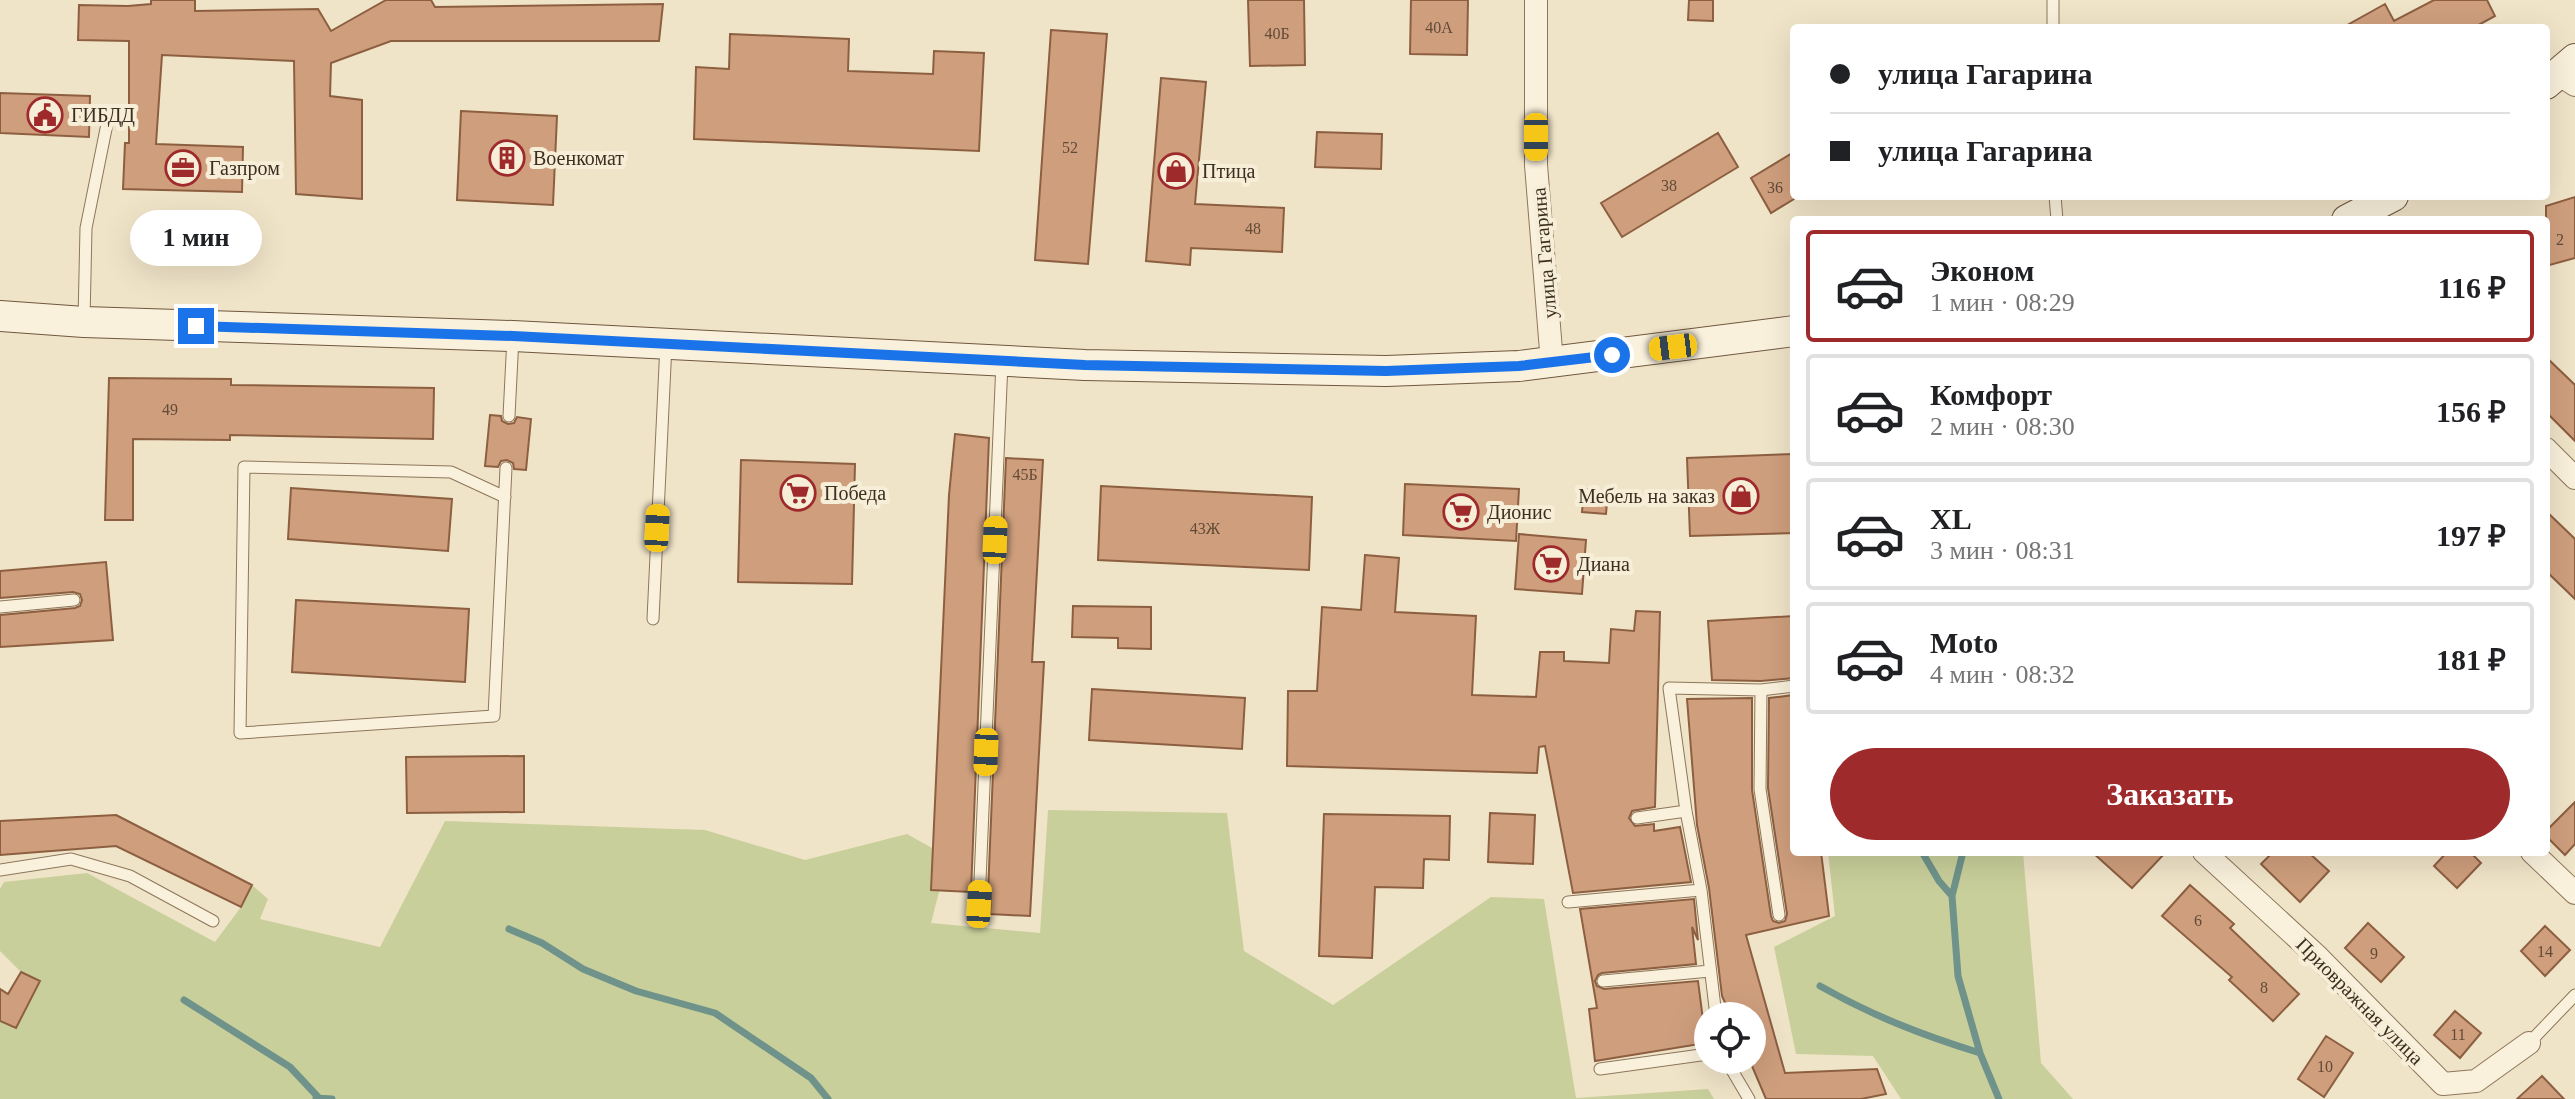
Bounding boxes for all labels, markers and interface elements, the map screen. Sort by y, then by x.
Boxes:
house number: 40А [1425,19,1453,36]
house number: 40Б [1264,25,1290,42]
text: улица Гагарина [1878,57,2092,90]
public building icon: ГИБДД [26,96,64,134]
place label: ГИБДД [71,104,135,127]
car [1524,113,1548,161]
text: улица Гагарина [1878,134,2092,167]
building icon: Военкомат [488,139,526,177]
house number: 52 [1062,139,1078,156]
place label: Военкомат [533,147,624,169]
office icon: Газпром [164,149,202,187]
shop icon: Птица [1157,152,1195,190]
place label: Газпром [209,157,280,180]
place label: Птица [1202,160,1256,183]
house number: 38 [1661,177,1677,194]
house number: 36 [1767,179,1783,196]
street label: улица Гагарина [1527,186,1562,320]
callout: 1 мин [130,210,262,266]
house number: 48 [1245,220,1261,237]
text: 1 мин [162,223,230,252]
house number: 2 [2556,231,2564,248]
icon: car [1834,250,1906,322]
text: Эконом [1930,254,2034,287]
text: 116 ₽ [2438,271,2506,304]
text: 1 мин · 08:29 [1930,288,2075,317]
route end [178,308,214,344]
car [1648,332,1698,362]
route start [1594,337,1630,373]
icon: car [1834,374,1906,446]
text: Комфорт [1930,378,2052,411]
text: 156 ₽ [2436,395,2506,428]
house number: 49 [162,401,178,418]
text: 2 мин · 08:30 [1930,412,2075,441]
house number: 45Б [1012,466,1038,483]
supermarket icon: Победа [779,474,817,512]
shop icon: Мебель на заказ [1722,477,1760,515]
place label: Победа [824,482,886,505]
place label: Мебель на заказ [1578,485,1715,507]
supermarket icon: Дионис [1442,493,1480,531]
icon: car [1834,498,1906,570]
place label: Дионис [1487,501,1552,524]
text: XL [1930,502,1972,535]
car [644,503,670,553]
car [982,516,1008,564]
text: 197 ₽ [2436,519,2506,552]
house number: 43Ж [1190,520,1221,537]
text: 3 мин · 08:31 [1930,536,2075,565]
supermarket icon: Диана [1532,545,1570,583]
place label: Диана [1577,553,1630,576]
icon: car [1834,622,1906,694]
text: Moto [1930,626,1998,659]
text: 181 ₽ [2436,643,2506,676]
text: 4 мин · 08:32 [1930,660,2075,689]
car [973,728,999,776]
button: Заказать [1830,748,2510,840]
car [966,879,992,929]
house number: 6 [2194,912,2202,929]
street label: Приовражная улица [2291,933,2428,1070]
house number: 14 [2537,943,2553,960]
house number: 9 [2370,945,2378,962]
house number: 8 [2260,979,2268,996]
map controls [1694,1002,1766,1074]
button: locate [1694,1002,1766,1074]
house number: 11 [2450,1026,2466,1043]
house number: 10 [2317,1058,2333,1075]

